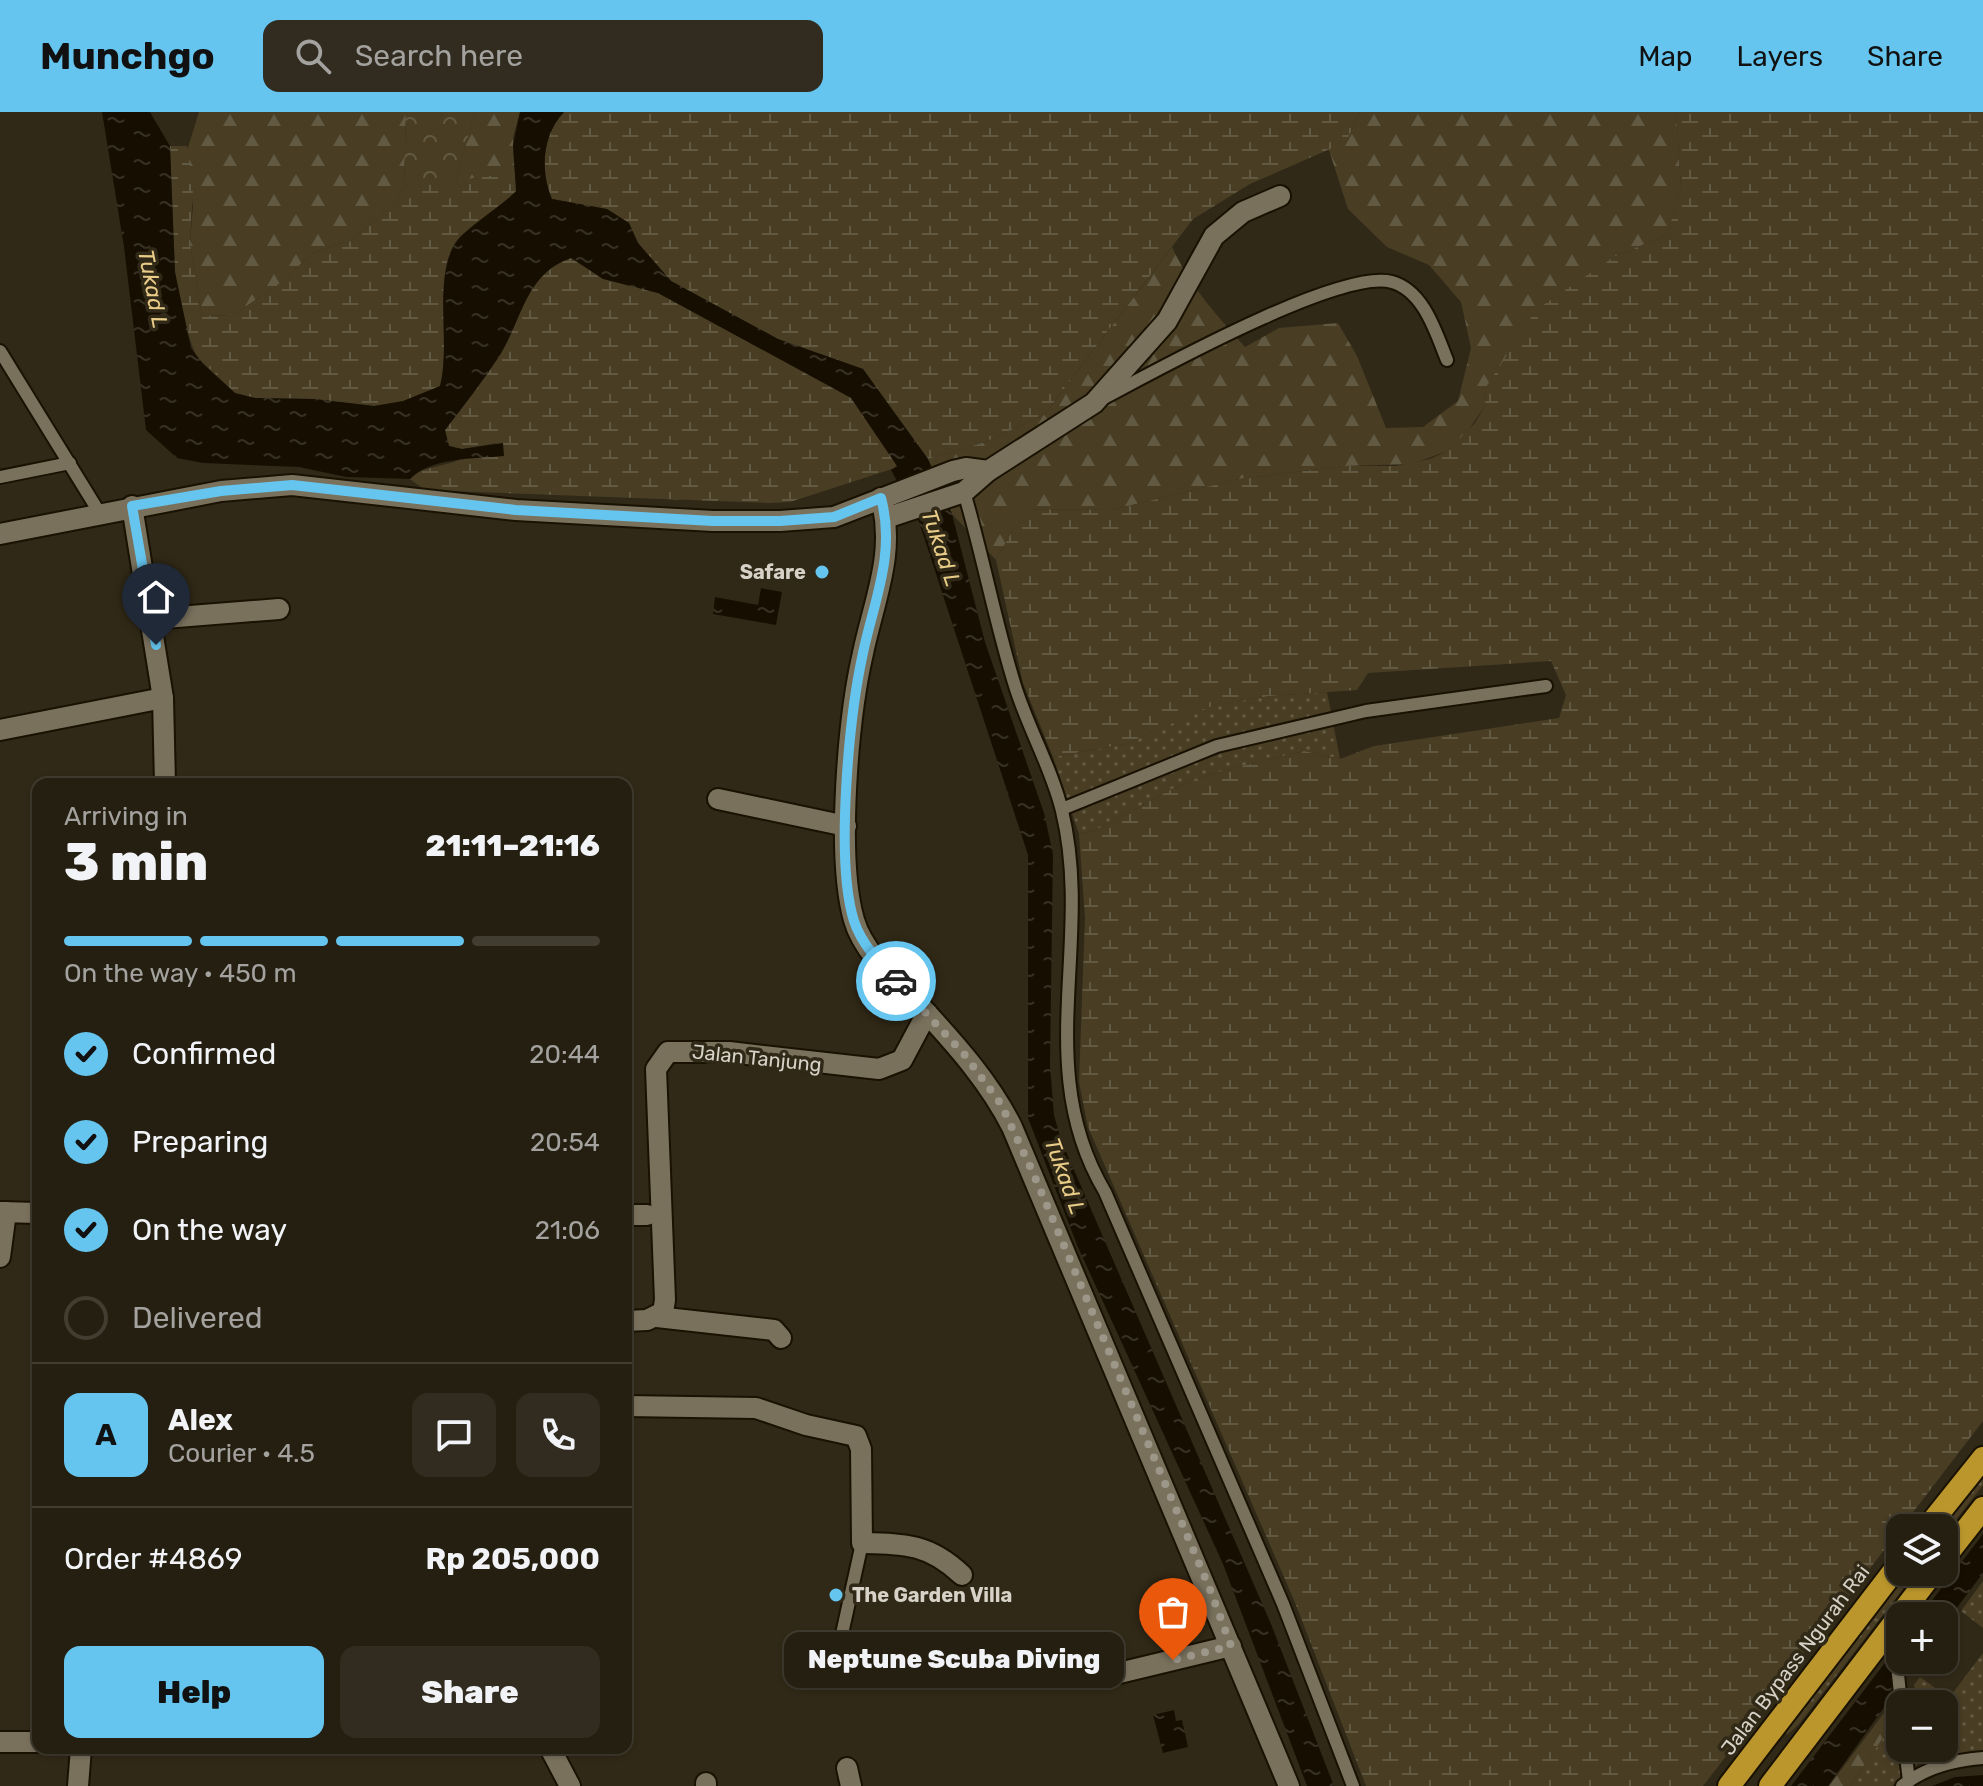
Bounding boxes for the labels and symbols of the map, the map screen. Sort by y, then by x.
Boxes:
water label: Tukad L [132,247,174,331]
water label: Tukad L [915,506,967,590]
place label: Safare [740,560,806,584]
pin [122,563,190,645]
marker: Safare [813,563,831,581]
courier [856,941,936,1021]
street label: Jalan Tanjung [691,1039,823,1077]
water label: Tukad L [1039,1134,1091,1218]
street label: Jalan Bypass Ngurah Rai [1716,1560,1874,1760]
pin [1139,1578,1207,1660]
place label: The Garden Villa [852,1583,1012,1607]
marker: The Garden Villa [827,1586,845,1604]
callout: Neptune Scuba Diving [785,1632,1125,1688]

